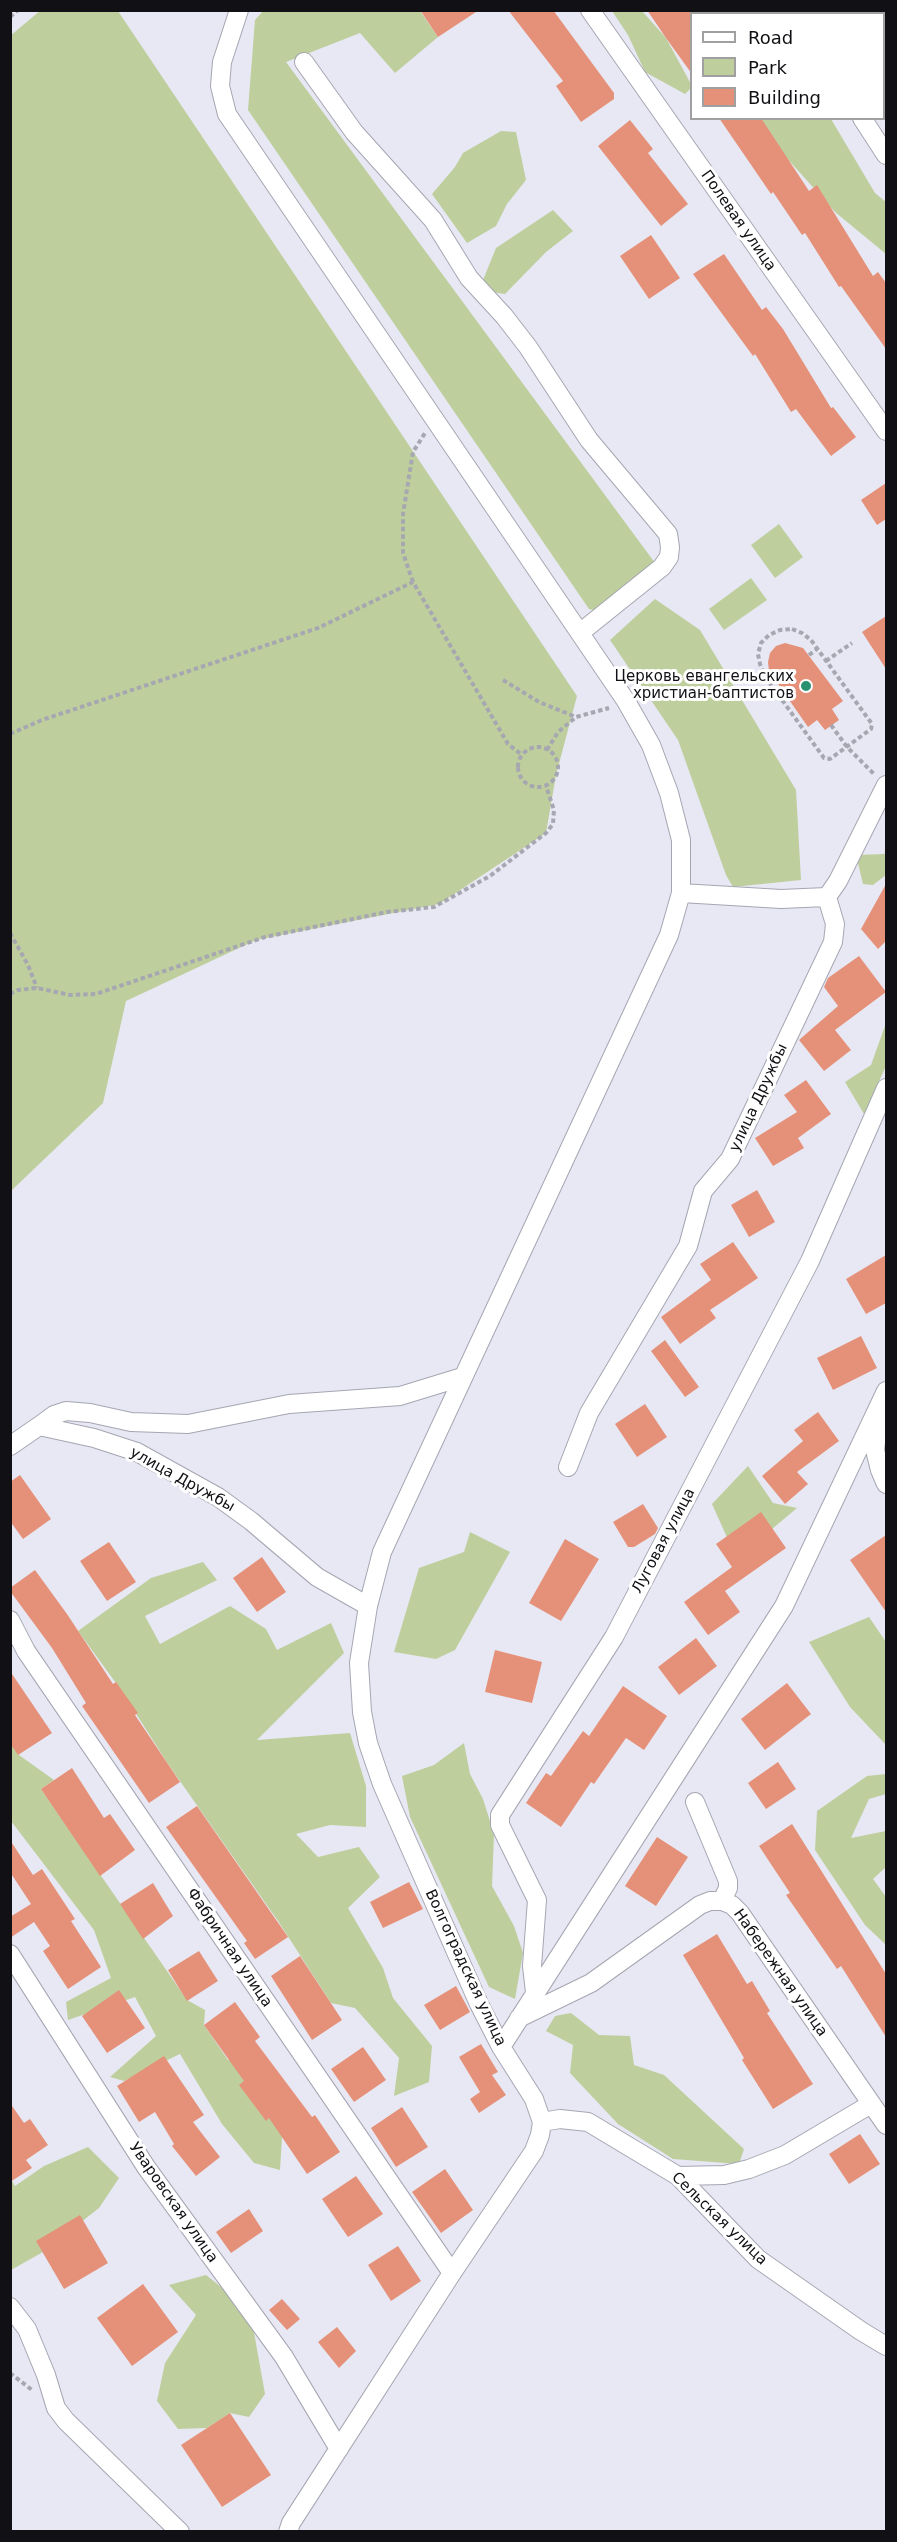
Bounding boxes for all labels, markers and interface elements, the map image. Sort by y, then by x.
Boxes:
legend [690,12,885,120]
text: Road [748,27,793,48]
text: Park [748,57,787,78]
text: Building [748,87,821,108]
street label: Полевая улица [697,167,779,275]
place label: Церковь евангельских христиан-баптистов [614,668,794,703]
marker: Церковь евангельских христиан-баптистов [799,679,813,693]
street label: улица Дружбы [726,1041,792,1155]
street label: улица Дружбы [126,1444,238,1516]
street label: Луговая улица [629,1485,699,1597]
street label: Фабричная улица [182,1885,276,2011]
street label: Волгоградская улица [421,1887,509,2049]
street label: Набережная улица [729,1906,831,2040]
street label: Уваровская улица [125,2139,221,2267]
street label: Сельская улица [667,2169,771,2269]

